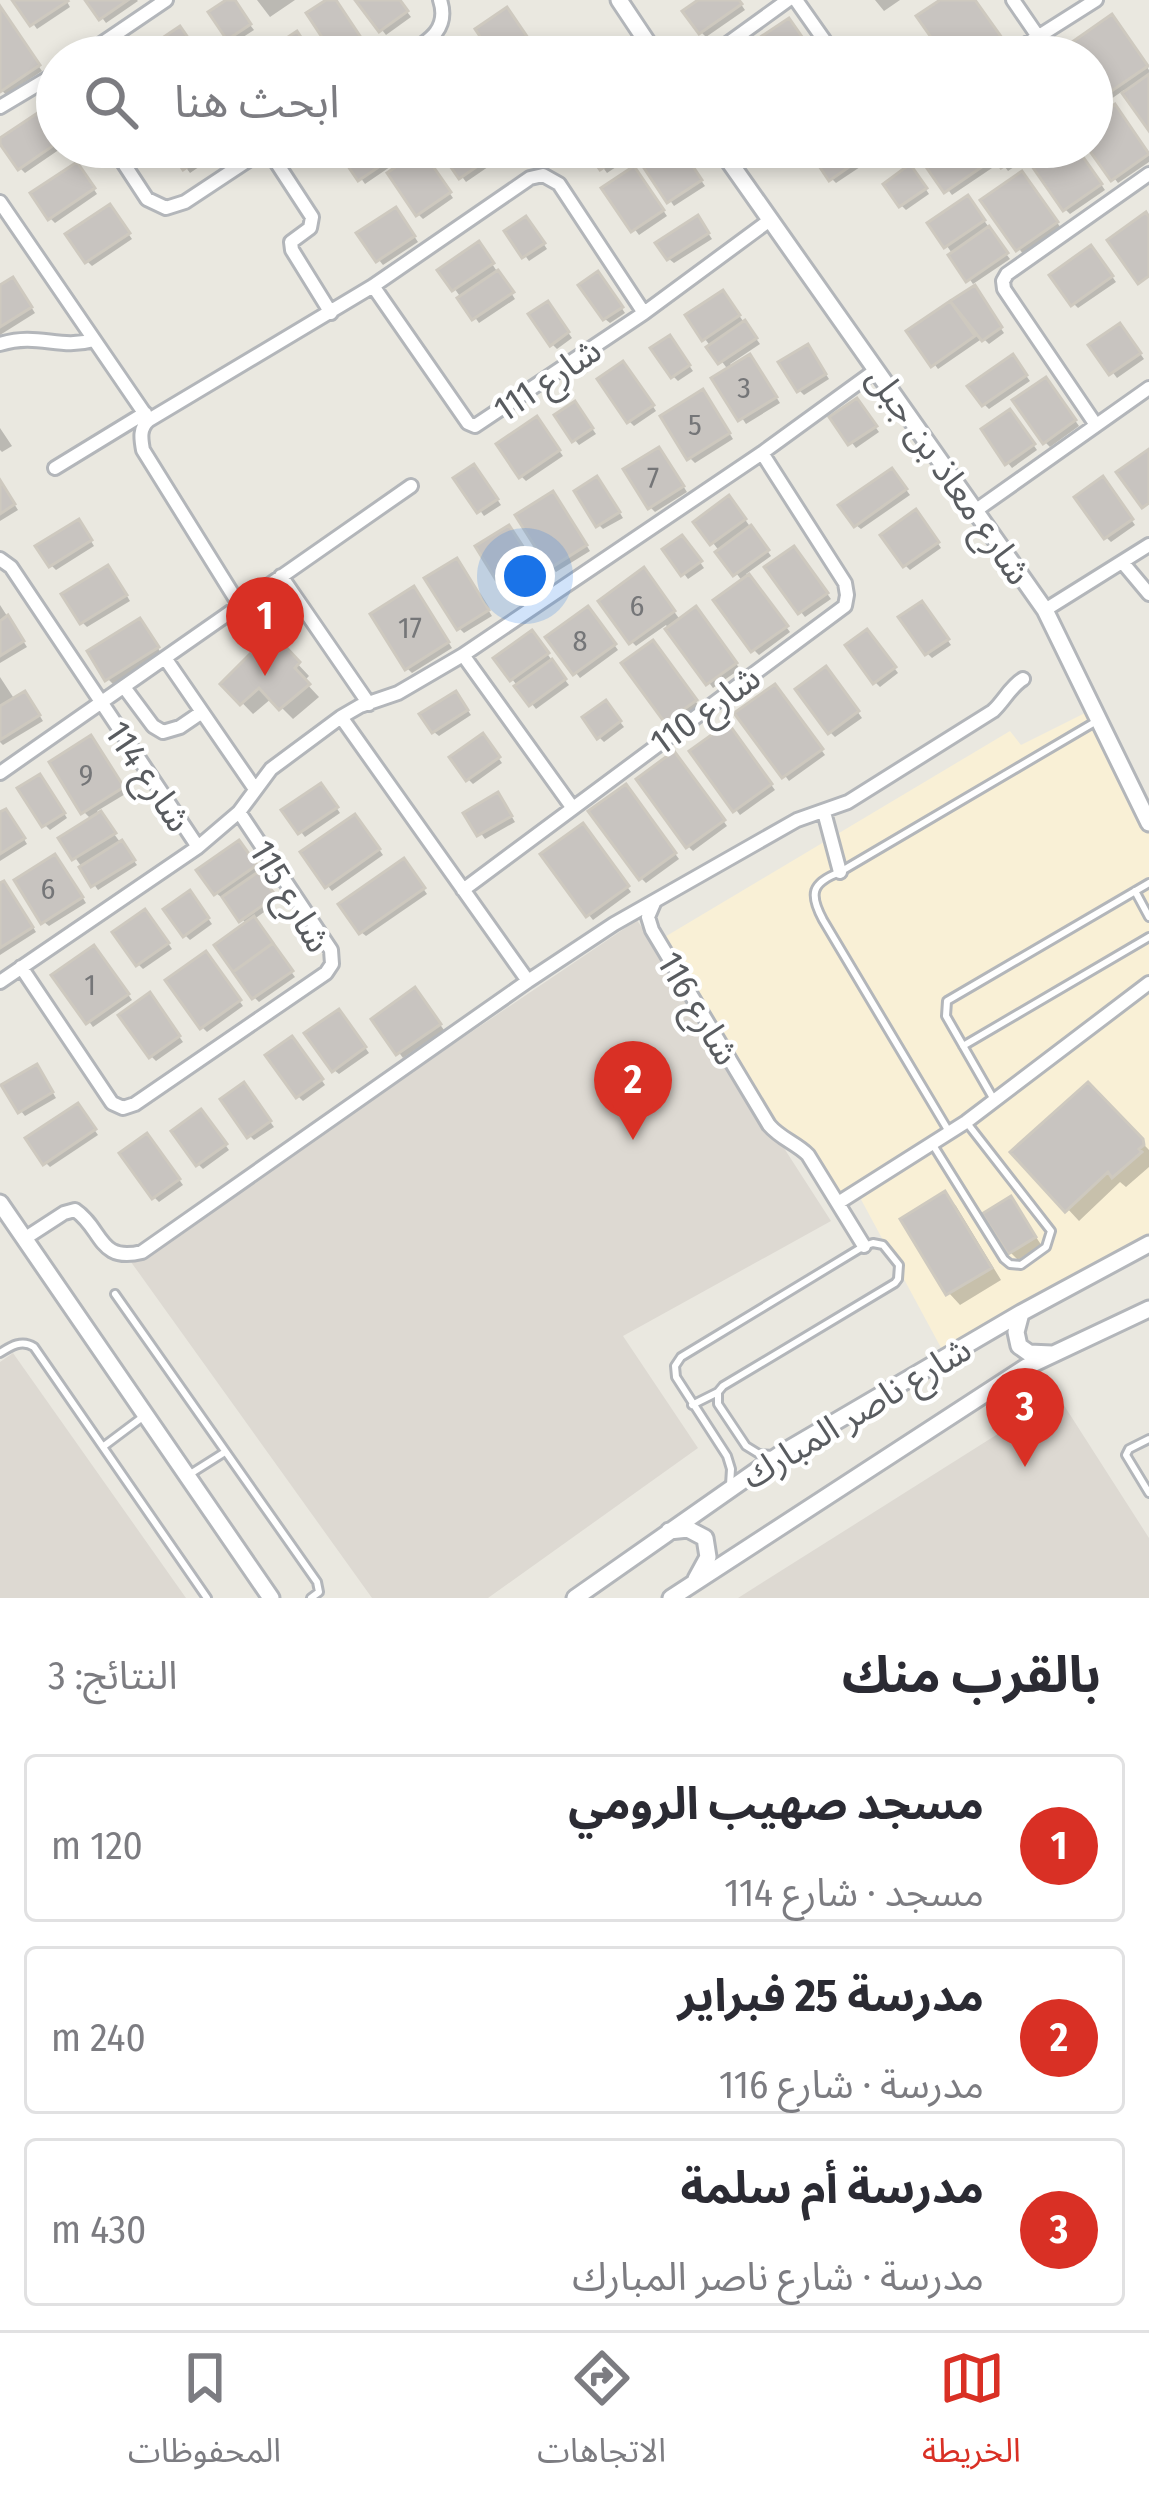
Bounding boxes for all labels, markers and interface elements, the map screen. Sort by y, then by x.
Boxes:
search box [36,36,1113,168]
icon: search [78,69,144,135]
text: ابحث هنا [174,75,340,129]
street label: شارع 111 [486,328,612,435]
street label: شارع معاذ بن جبل [854,358,1041,596]
house number: 3 [737,370,751,406]
house number: 5 [688,407,702,443]
house number: 7 [647,460,659,496]
your location [495,546,555,606]
pin: 1 [226,577,304,676]
house number: 6 [630,588,644,624]
house number: 17 [398,610,422,646]
house number: 8 [573,623,588,659]
street label: شارع 110 [642,655,771,768]
street label: شارع 114 [92,713,201,842]
house number: 9 [79,757,93,793]
street label: شارع 115 [236,833,341,963]
house number: 6 [41,871,55,907]
street label: شارع 116 [644,944,749,1075]
house number: 1 [84,967,96,1003]
pin: 2 [594,1041,672,1140]
street label: شارع ناصر المبارك [734,1327,981,1502]
pin: 3 [986,1368,1064,1467]
text: بالقرب منك [842,1644,1101,1706]
text: النتائج: 3 [48,1653,178,1699]
text: مسجد صهيب الرومي [568,1777,984,1831]
text: 120 m [51,1823,143,1869]
text: 1 [1051,1823,1067,1869]
text: مسجد · شارع 114 [724,1870,984,1916]
text: مدرسة 25 فبراير [678,1969,984,2023]
text: 240 m [51,2015,146,2061]
text: 2 [1050,2015,1068,2061]
text: مدرسة · شارع 116 [719,2062,984,2108]
text: مدرسة أم سلمة [680,2161,984,2215]
text: 430 m [51,2207,146,2253]
text: 3 [1050,2207,1068,2253]
text: مدرسة · شارع ناصر المبارك [572,2254,984,2300]
tab: المحفوظات [128,2345,281,2486]
tab: الاتجاهات [537,2345,666,2486]
tab: الخريطة [922,2345,1021,2486]

